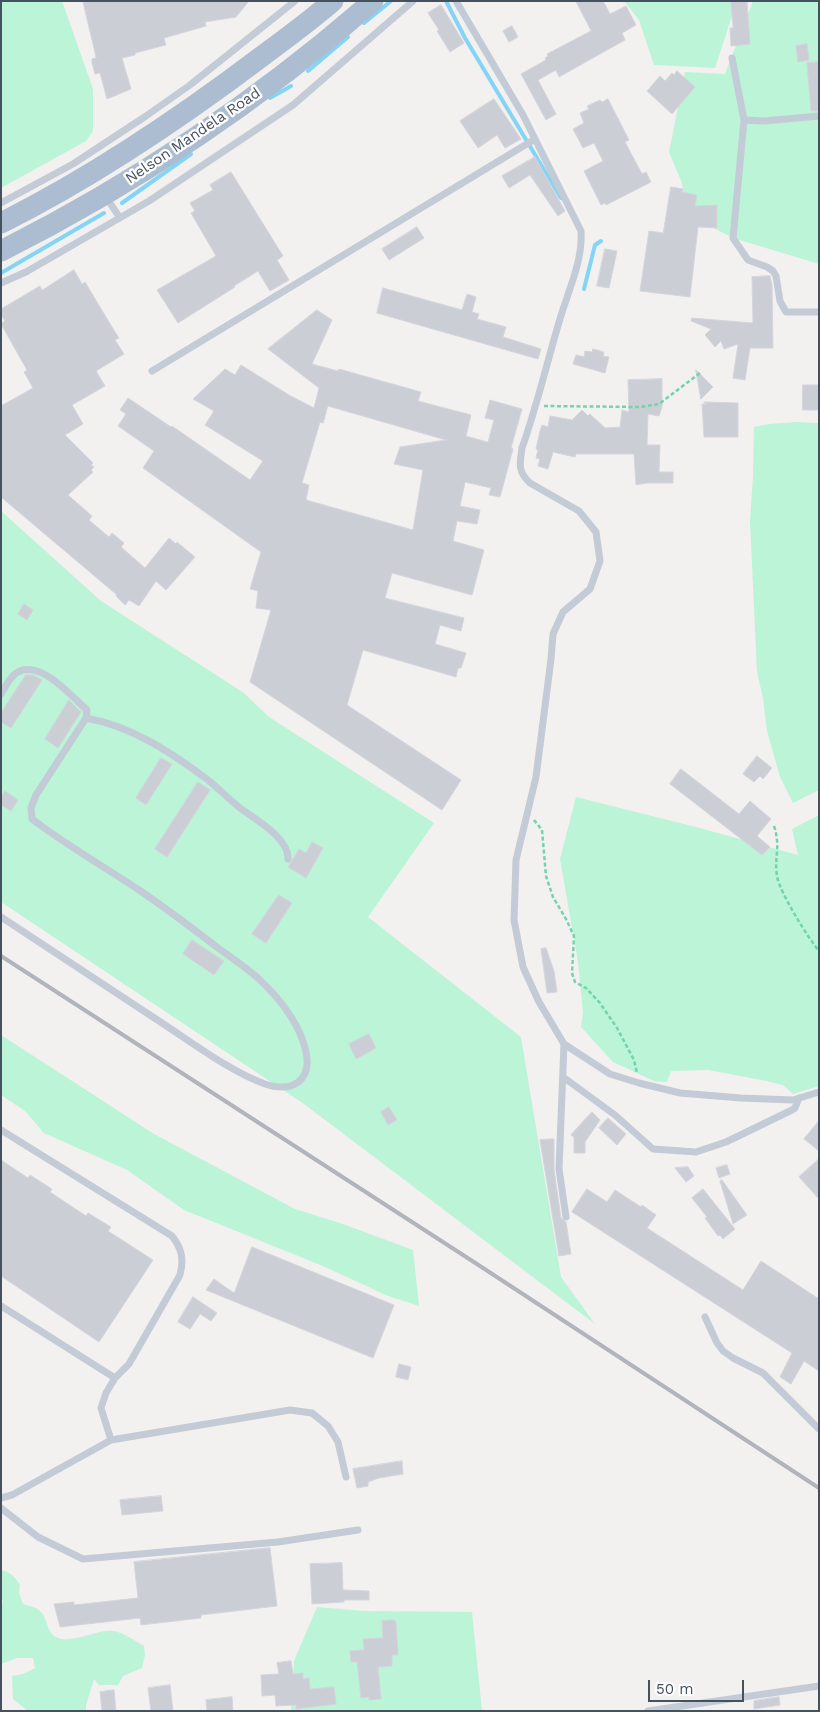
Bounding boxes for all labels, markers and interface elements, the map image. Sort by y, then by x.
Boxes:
street label: Nelson Mandela Road [122,84,264,188]
scale bar [650,1670,746,1702]
text: 50 m [656,1680,693,1698]

